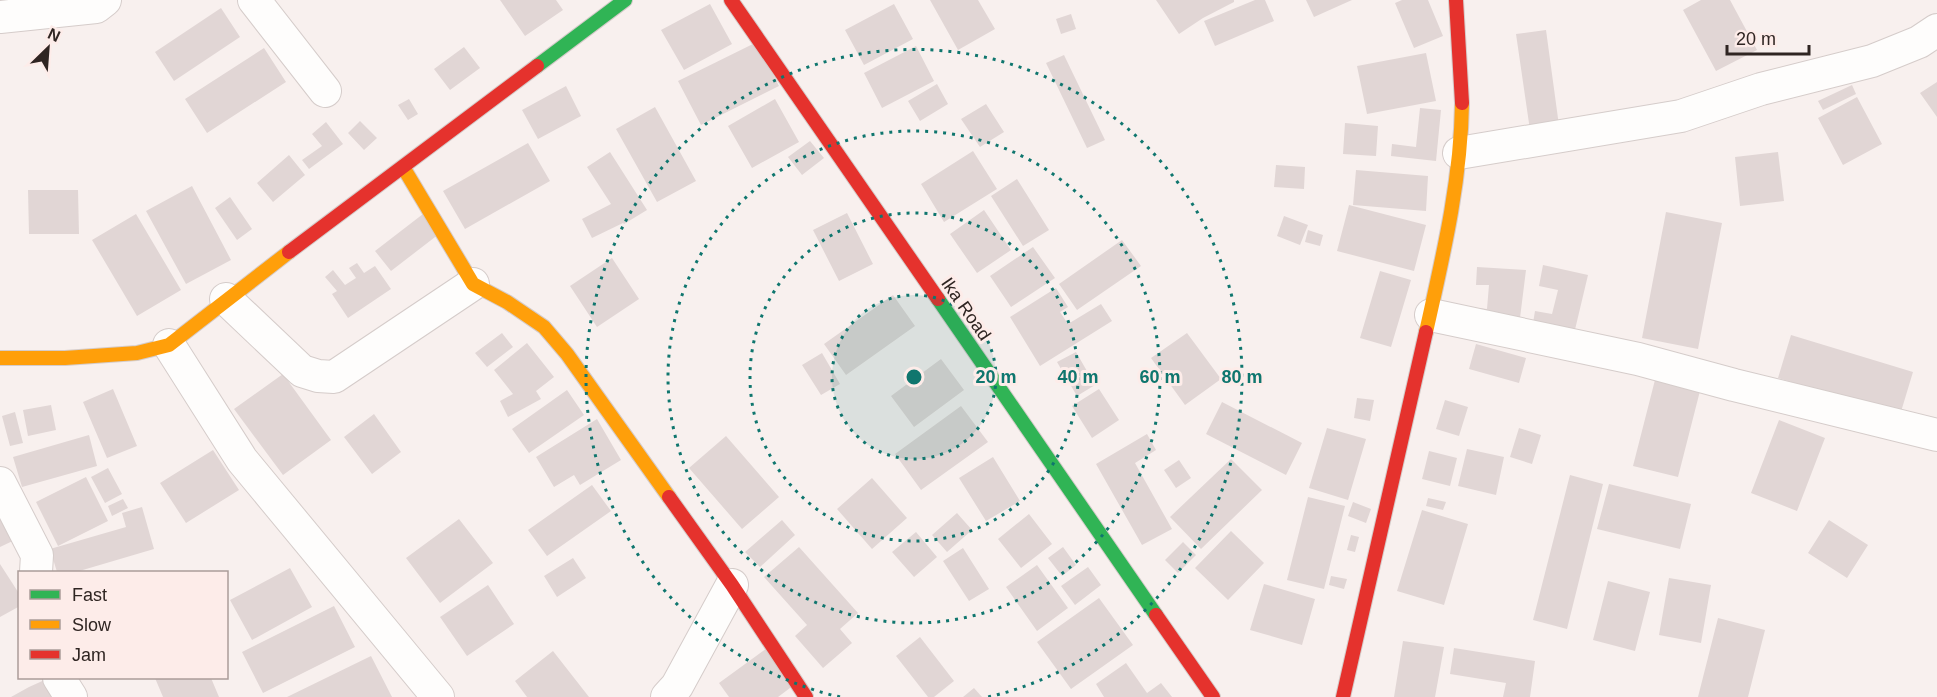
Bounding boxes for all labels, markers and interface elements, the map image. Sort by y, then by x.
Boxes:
north arrow [18,18,78,78]
scale bar [1727,18,1810,56]
text: N [45,25,63,45]
text: 20 m [1736,29,1776,49]
street label: Ika Road [937,274,995,344]
centre of rings [904,367,924,387]
text: 20 m [975,367,1017,387]
text: 40 m [1057,367,1099,387]
text: 60 m [1139,367,1181,387]
text: 80 m [1221,367,1263,387]
legend [18,571,228,679]
text: Fast [72,585,107,605]
text: Slow [72,615,112,635]
text: Jam [72,645,106,665]

